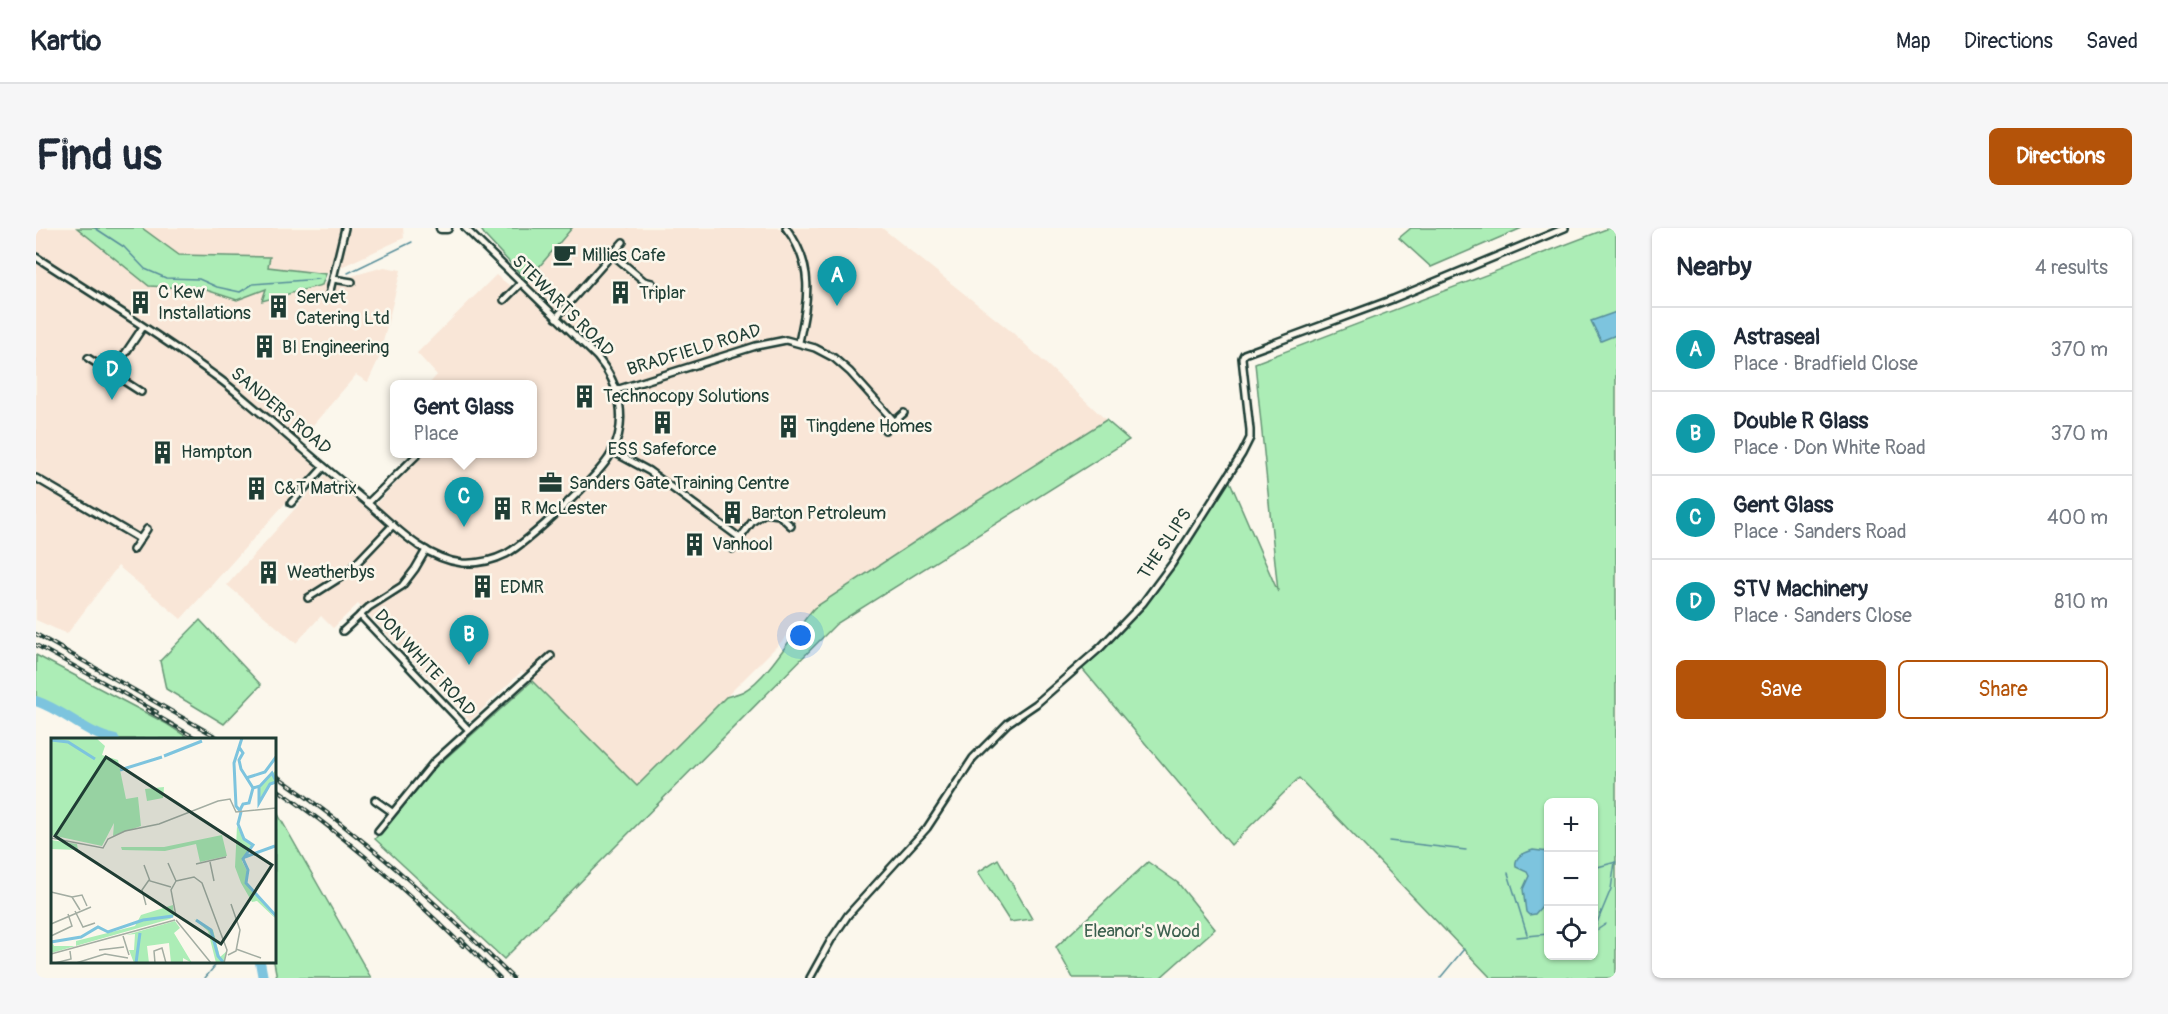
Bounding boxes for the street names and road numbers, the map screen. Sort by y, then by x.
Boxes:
street label: STEWARTS ROAD [507,250,619,362]
street label: BRADFIELD ROAD [624,319,764,381]
street label: SANDERS ROAD [226,362,336,460]
street label: THE SLIPS [1133,504,1197,584]
street label: DON WHITE ROAD [369,604,481,722]

